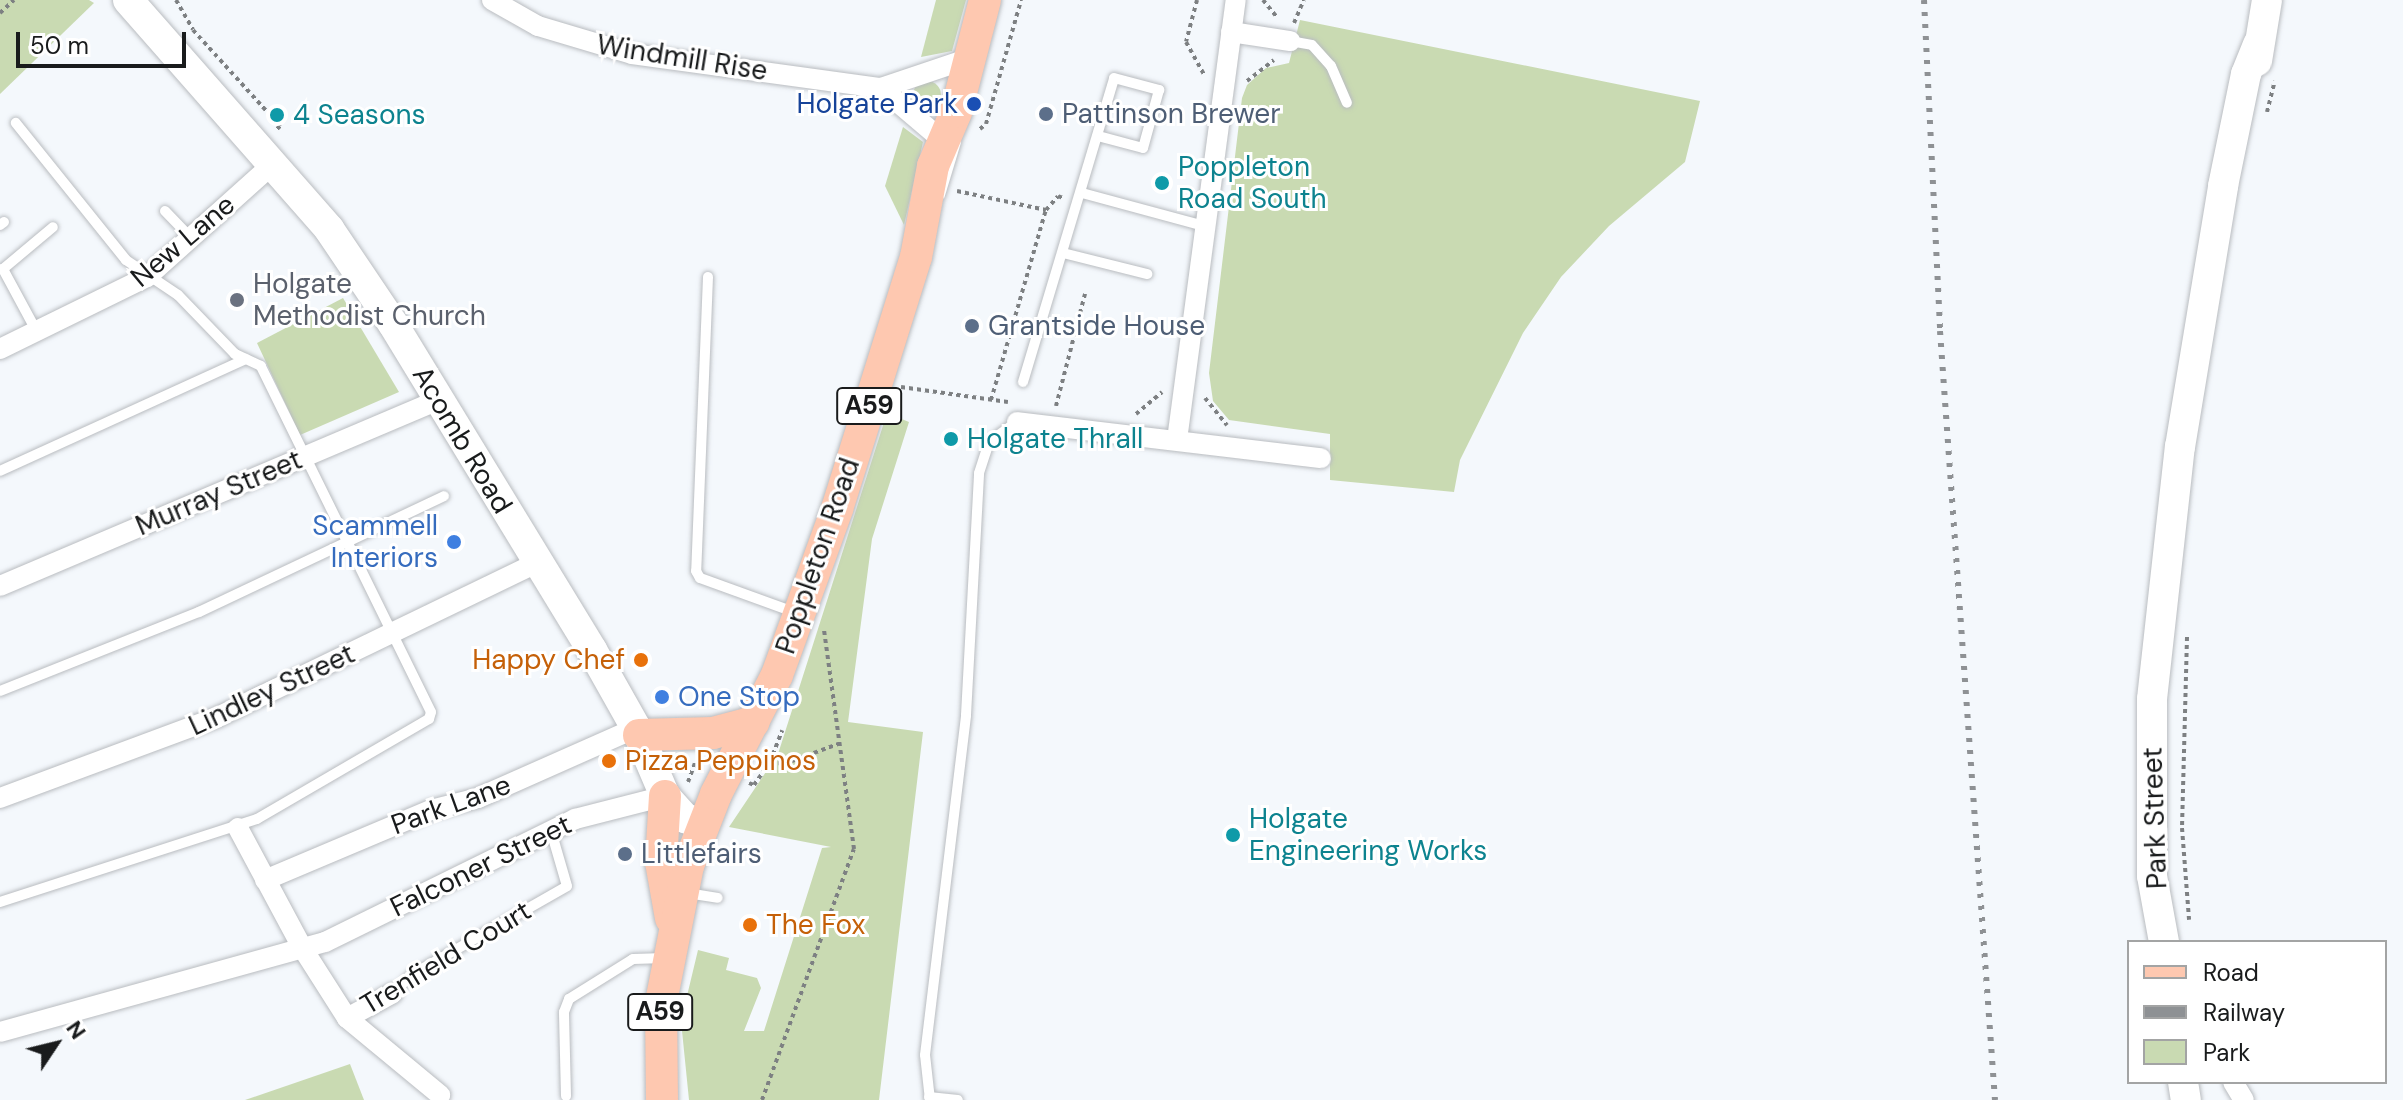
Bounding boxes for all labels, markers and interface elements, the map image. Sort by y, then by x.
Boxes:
scale bar [20,16,190,66]
street label: Windmill Rise [594,28,770,88]
text: 50 m [30,30,89,61]
place label: Holgate Park [796,87,958,121]
marker: Holgate Park [965,95,983,113]
place label: Pattinson Brewer [1062,97,1281,131]
place label: 4 Seasons [293,98,426,132]
marker: Pattinson Brewer [1037,105,1055,123]
marker: 4 Seasons [268,106,286,124]
place label: Poppleton Road South [1178,150,1327,216]
marker: Poppleton Road South [1153,174,1171,192]
street label: New Lane [124,188,242,294]
place label: Holgate Methodist Church [253,267,486,333]
marker: Holgate Methodist Church [228,291,246,309]
place label: Grantside House [988,309,1205,343]
marker: Grantside House [963,317,981,335]
street label: Acomb Road [405,360,519,520]
road number: A59 [835,384,903,428]
place label: Holgate Thrall [967,422,1143,456]
marker: Holgate Thrall [942,430,960,448]
street label: Murray Street [131,443,307,543]
street label: Poppleton Road [769,454,867,658]
place label: Scammell Interiors [312,509,438,575]
marker: Scammell Interiors [445,533,463,551]
street label: Lindley Street [184,637,360,743]
place label: Happy Chef [472,643,625,677]
marker: Happy Chef [632,651,650,669]
place label: One Stop [678,680,800,714]
marker: One Stop [653,688,671,706]
place label: Pizza Peppinos [625,744,816,778]
street label: Park Street [2136,746,2174,890]
marker: Pizza Peppinos [600,752,618,770]
street label: Park Lane [387,768,515,842]
place label: Holgate Engineering Works [1249,802,1487,868]
street label: Falconer Street [385,808,577,924]
marker: Holgate Engineering Works [1224,826,1242,844]
place label: Littlefairs [641,837,762,871]
marker: Littlefairs [616,845,634,863]
street label: Trenfield Court [355,894,537,1022]
place label: The Fox [766,908,865,942]
marker: The Fox [741,916,759,934]
legend [2127,940,2387,1084]
text: Road [2203,957,2259,988]
road number: A59 [626,990,694,1034]
text: Railway [2203,997,2285,1028]
north arrow [16,1004,96,1084]
text: N [60,1015,93,1045]
text: Park [2203,1037,2250,1068]

